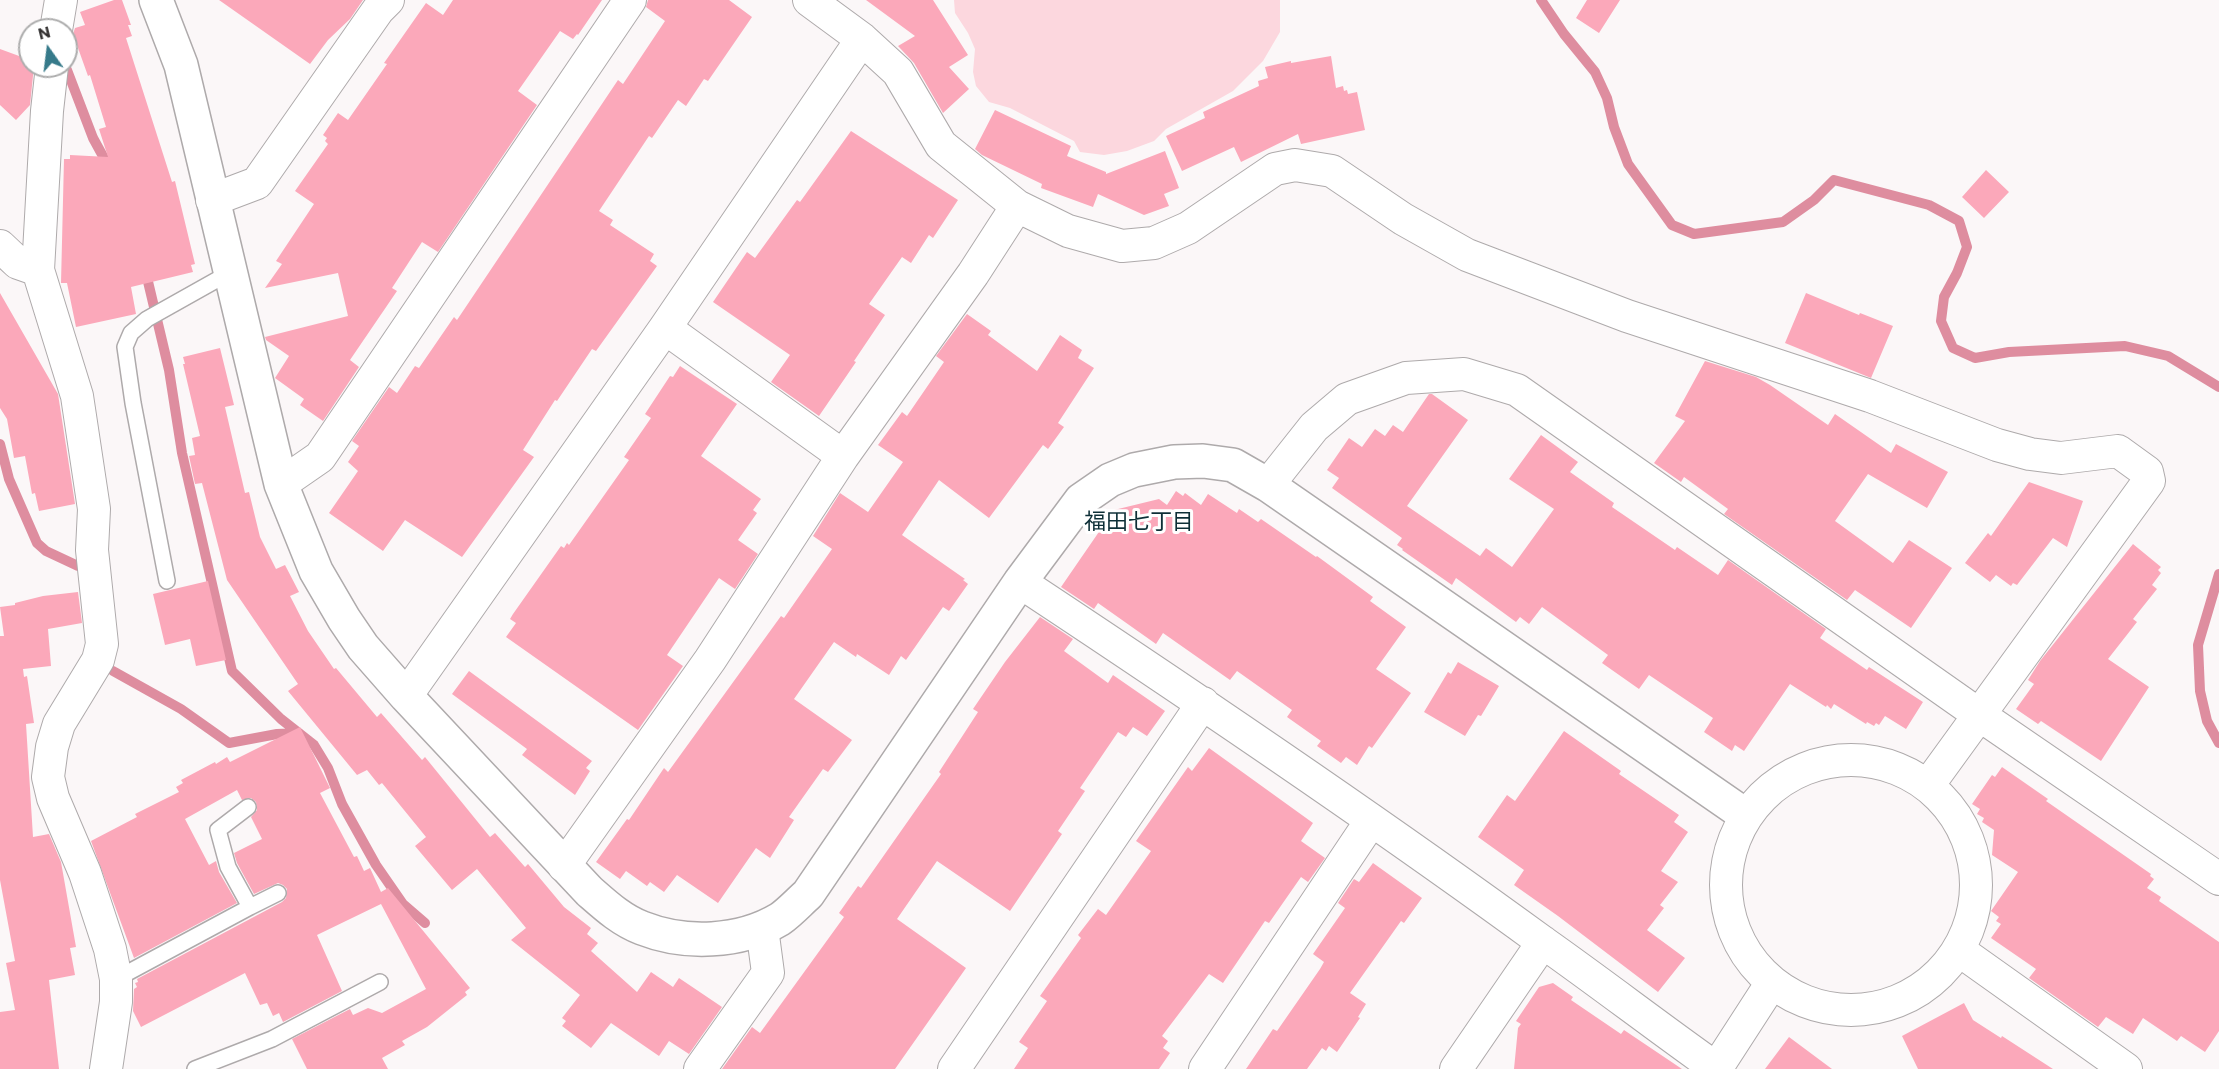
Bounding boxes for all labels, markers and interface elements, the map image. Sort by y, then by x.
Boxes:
north arrow [18,18,78,78]
text: N [36,21,52,43]
district label: 福田七丁目 [1084,509,1194,535]

